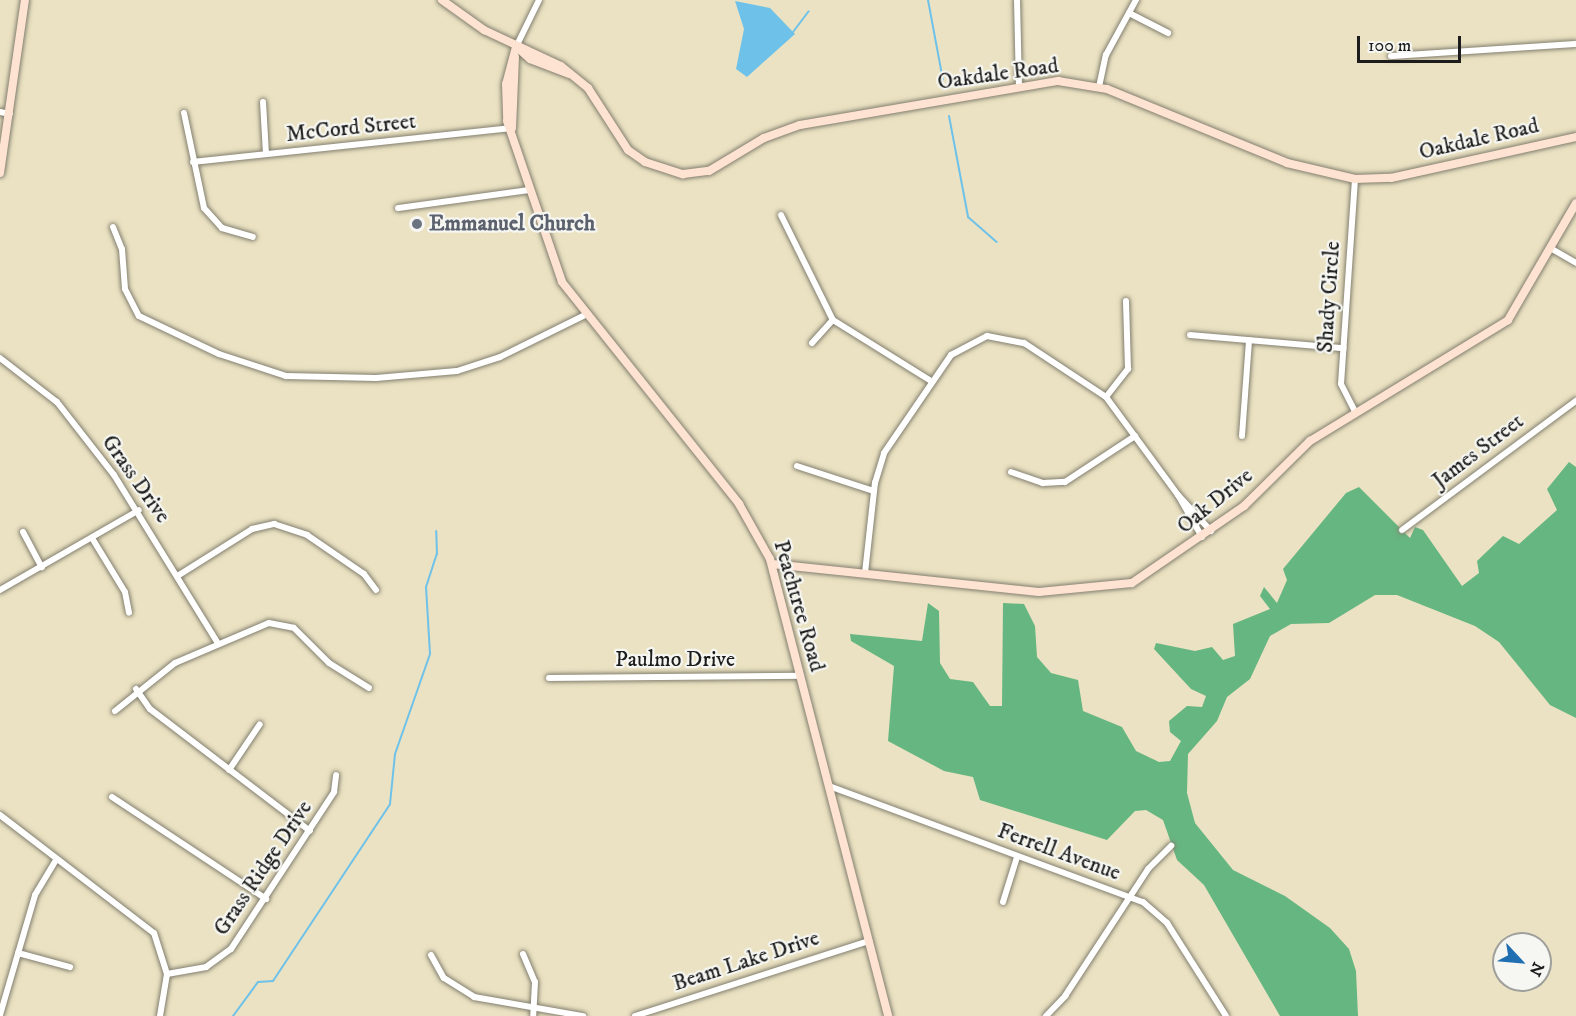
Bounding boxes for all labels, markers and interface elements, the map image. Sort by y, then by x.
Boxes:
scale bar [1360,24,1464,62]
text: 100 m [1368,35,1411,57]
street label: Oakdale Road [936,52,1060,96]
street label: McCord Street [285,108,417,148]
street label: Oakdale Road [1417,112,1541,166]
place label: Emmanuel Church [429,211,595,237]
marker: Emmanuel Church [410,217,424,231]
street label: Shady Circle [1312,240,1346,354]
street label: James Street [1427,408,1529,494]
street label: Grass Drive [96,430,176,528]
street label: Oak Drive [1172,463,1258,539]
street label: Peachtree Road [768,537,830,675]
street label: Paulmo Drive [615,647,735,673]
street label: Grass Ridge Drive [208,795,318,941]
street label: Ferrell Avenue [994,818,1124,886]
street label: Beam Lake Drive [669,925,823,997]
north arrow [1492,932,1552,992]
text: N [1525,959,1548,979]

